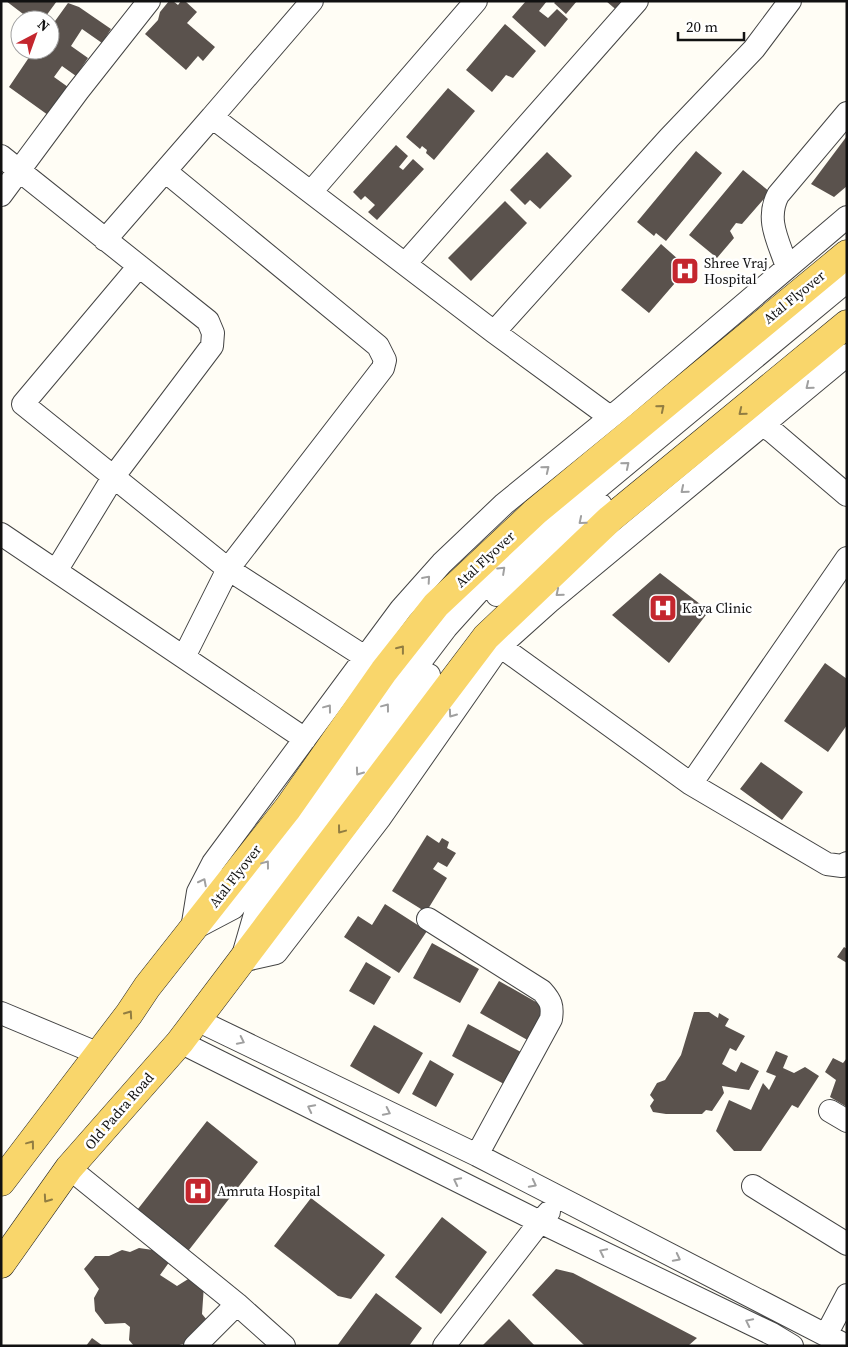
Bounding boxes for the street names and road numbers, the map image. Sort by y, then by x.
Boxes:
street label: Atal Flyover [759,266,829,328]
street label: Atal Flyover [451,526,519,592]
street label: Atal Flyover [204,840,266,912]
street label: Old Padra Road [80,1068,158,1154]

